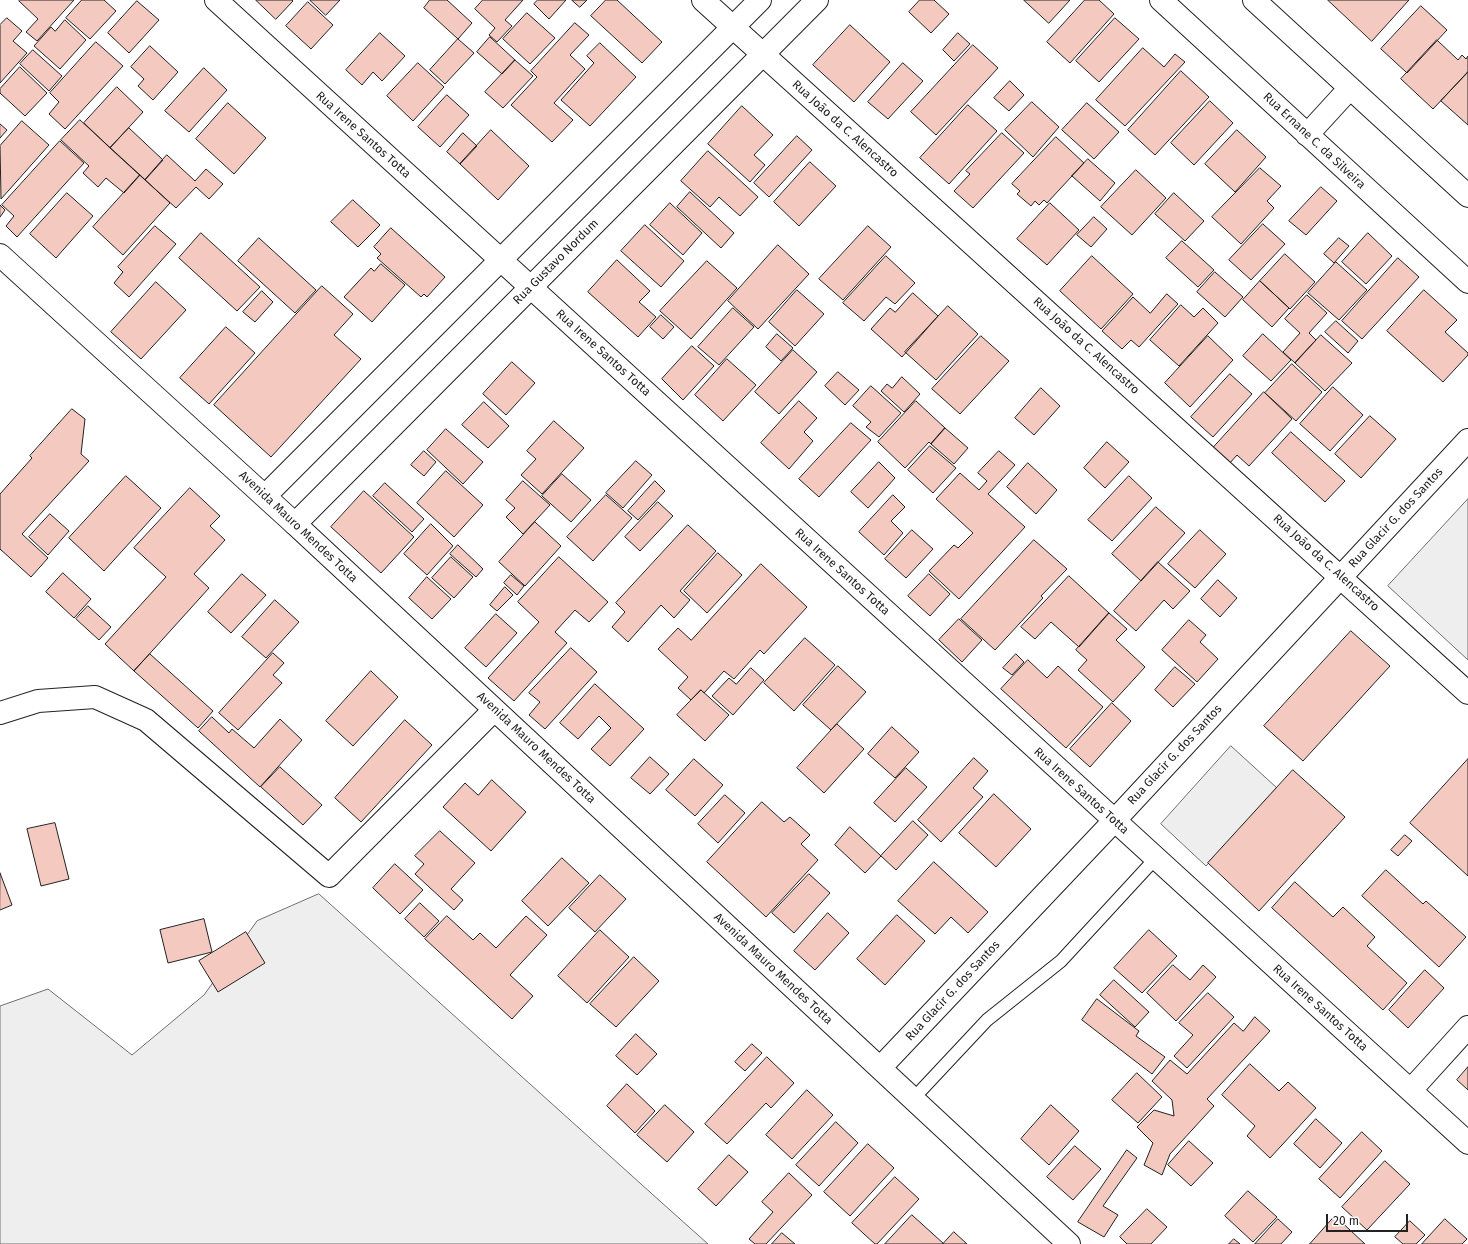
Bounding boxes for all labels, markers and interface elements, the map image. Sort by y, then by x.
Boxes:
street label: Rua João da C. Alencastro [789,77,901,181]
street label: Rua Irene Santos Totta [313,89,413,181]
street label: Rua Ernane C. da Silveira [1260,90,1368,192]
street label: Rua Gustavo Nordum [510,216,602,308]
street label: Rua João da C. Alencastro [1030,294,1142,398]
street label: Rua Irene Santos Totta [553,307,653,399]
street label: Rua Glacir G. dos Santos [1346,465,1446,571]
street label: Avenida Mauro Mendes Totta [236,468,360,586]
street label: Rua João da C. Alencastro [1270,511,1382,615]
street label: Rua Irene Santos Totta [792,526,892,618]
street label: Avenida Mauro Mendes Totta [474,689,598,807]
street label: Rua Glacir G. dos Santos [1125,702,1225,808]
street label: Rua Irene Santos Totta [1031,745,1131,837]
street label: Avenida Mauro Mendes Totta [711,910,835,1028]
street label: Rua Glacir G. dos Santos [903,938,1003,1044]
street label: Rua Irene Santos Totta [1270,962,1370,1054]
scale bar [1328,1206,1410,1232]
text: 20 m [1333,1214,1359,1228]

